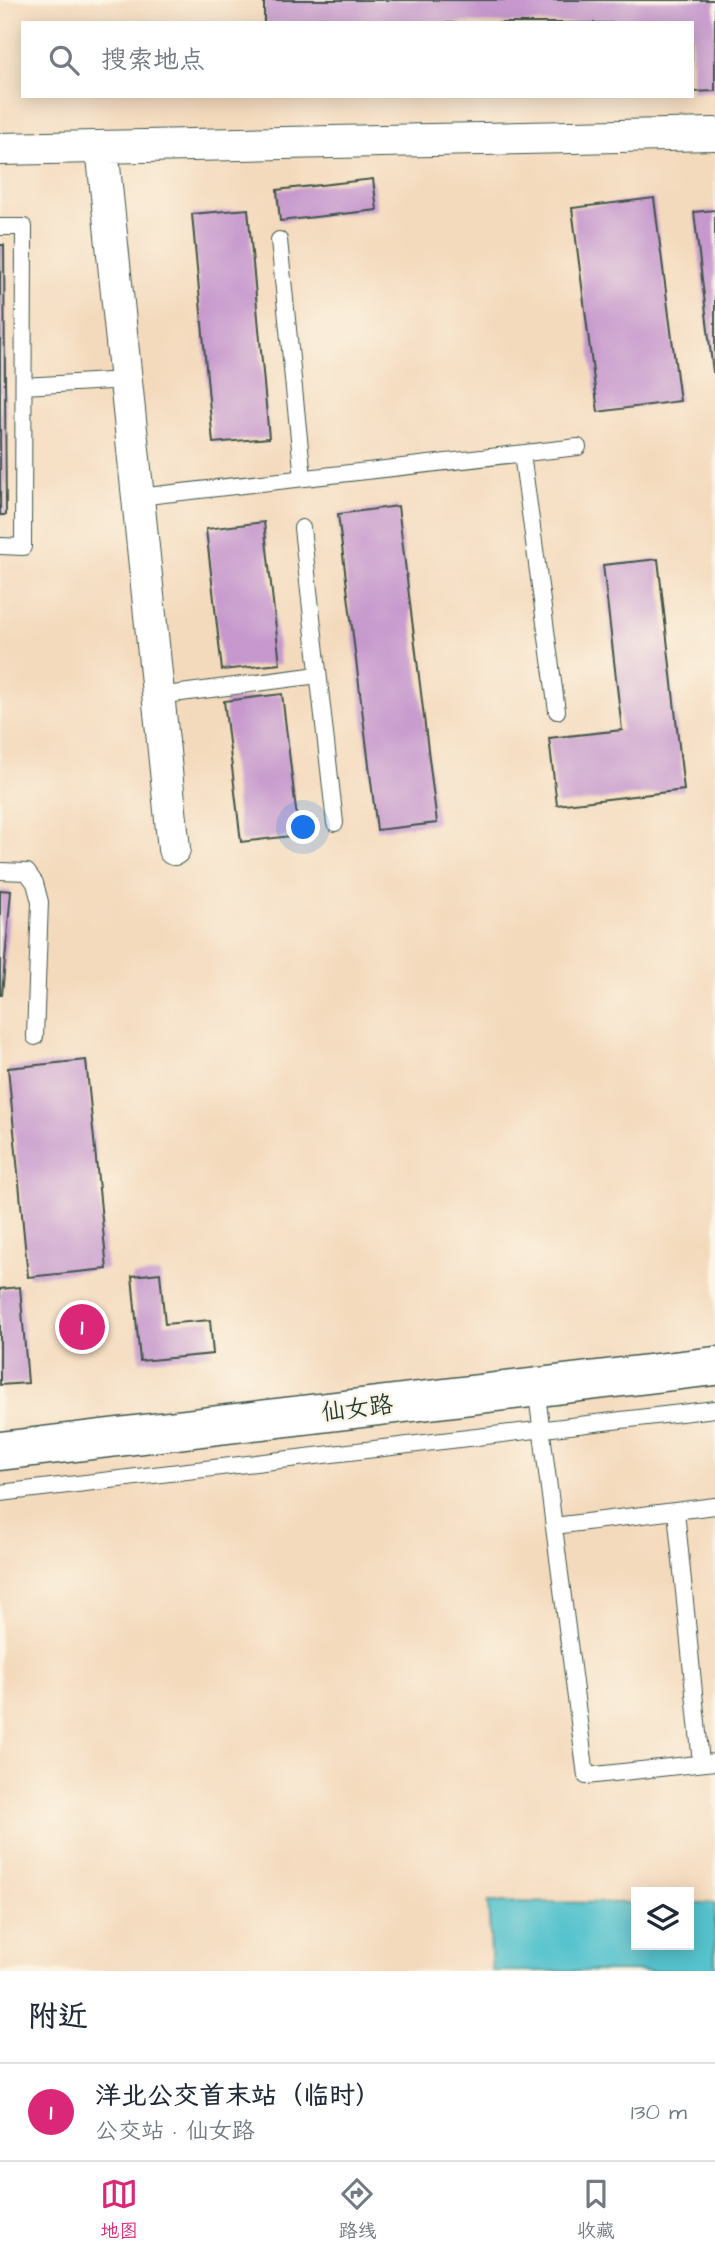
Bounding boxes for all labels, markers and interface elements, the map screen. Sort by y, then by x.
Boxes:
search box [21,21,694,98]
icon: search [45,41,83,79]
text: 搜索地点 [101,42,205,78]
your location [286,810,320,844]
pin: 1 [59,1301,105,1353]
street label: 仙女路 [319,1388,395,1430]
map controls [631,1887,694,1950]
button: layers [631,1887,694,1950]
text: 附近 [28,1996,88,2038]
text: 洋北公交首末站（临时） [95,2078,381,2114]
text: 1 [50,2096,52,2128]
text: 130 m [631,2096,687,2128]
text: 公交站 · 仙女路 [95,2115,255,2147]
tab: 地图 [100,2175,138,2245]
tab: 路线 [338,2175,377,2245]
tab: 收藏 [577,2175,615,2245]

